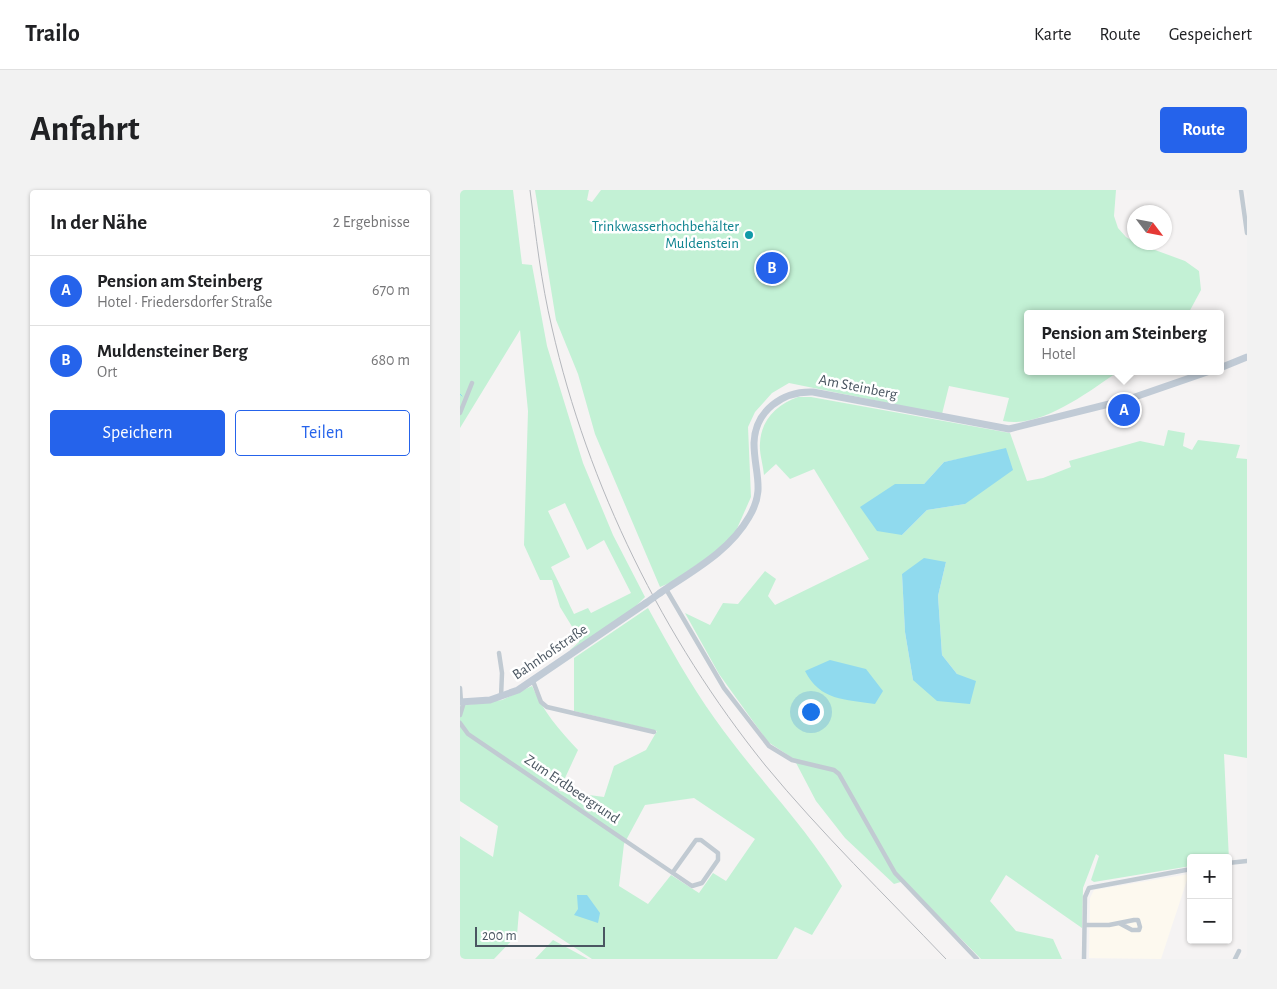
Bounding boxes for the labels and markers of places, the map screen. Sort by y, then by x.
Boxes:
place label: Trinkwasserhochbehälter Muldenstein [592,219,739,251]
marker: Trinkwasserhochbehälter Muldenstein [743,229,755,241]
pin: B [756,249,788,287]
pin: A [1108,391,1140,429]

